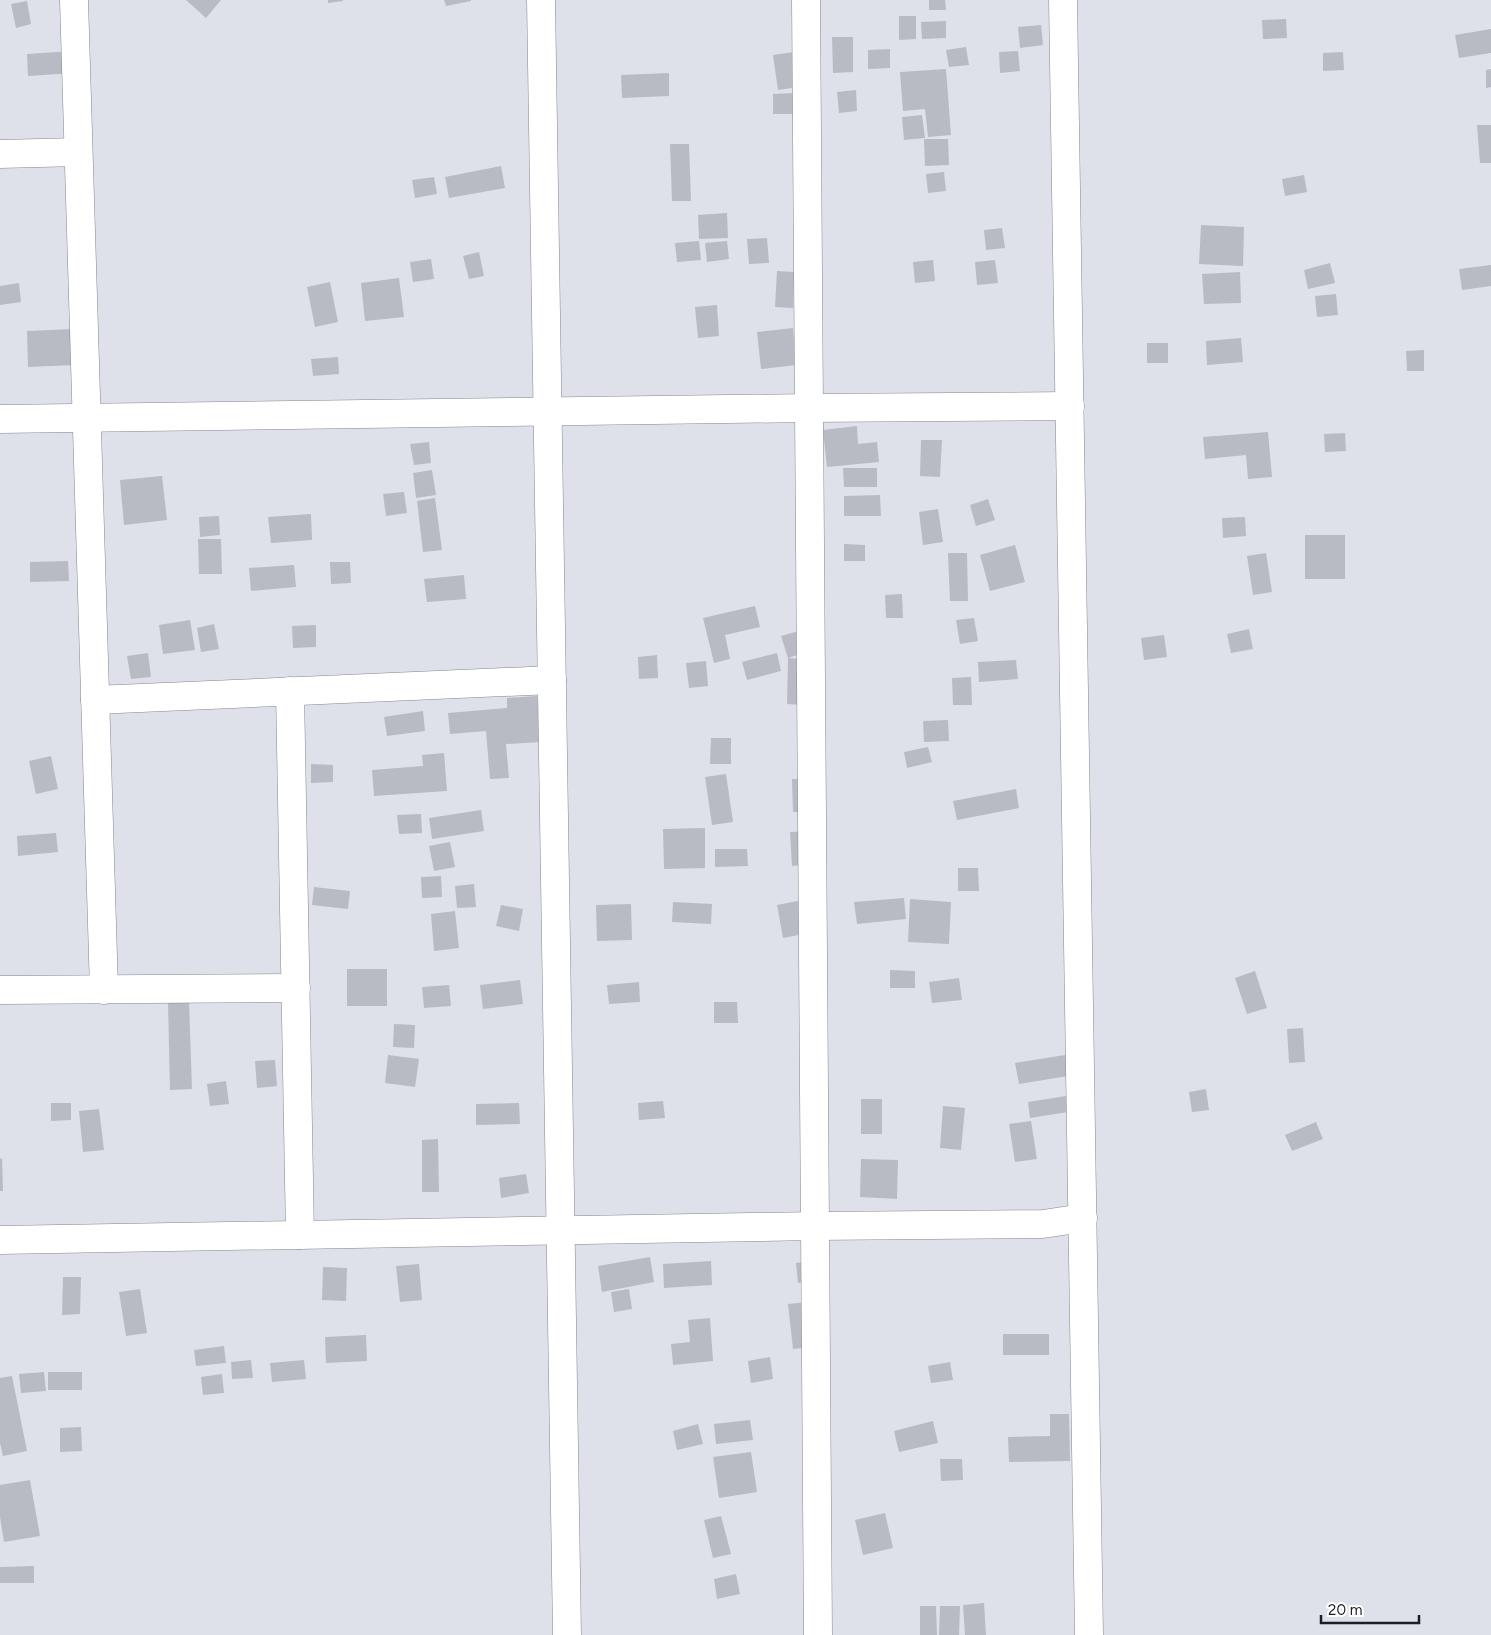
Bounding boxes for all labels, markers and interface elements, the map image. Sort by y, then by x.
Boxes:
scale bar [1321,1592,1418,1624]
text: 20 m [1328,1601,1362,1619]

